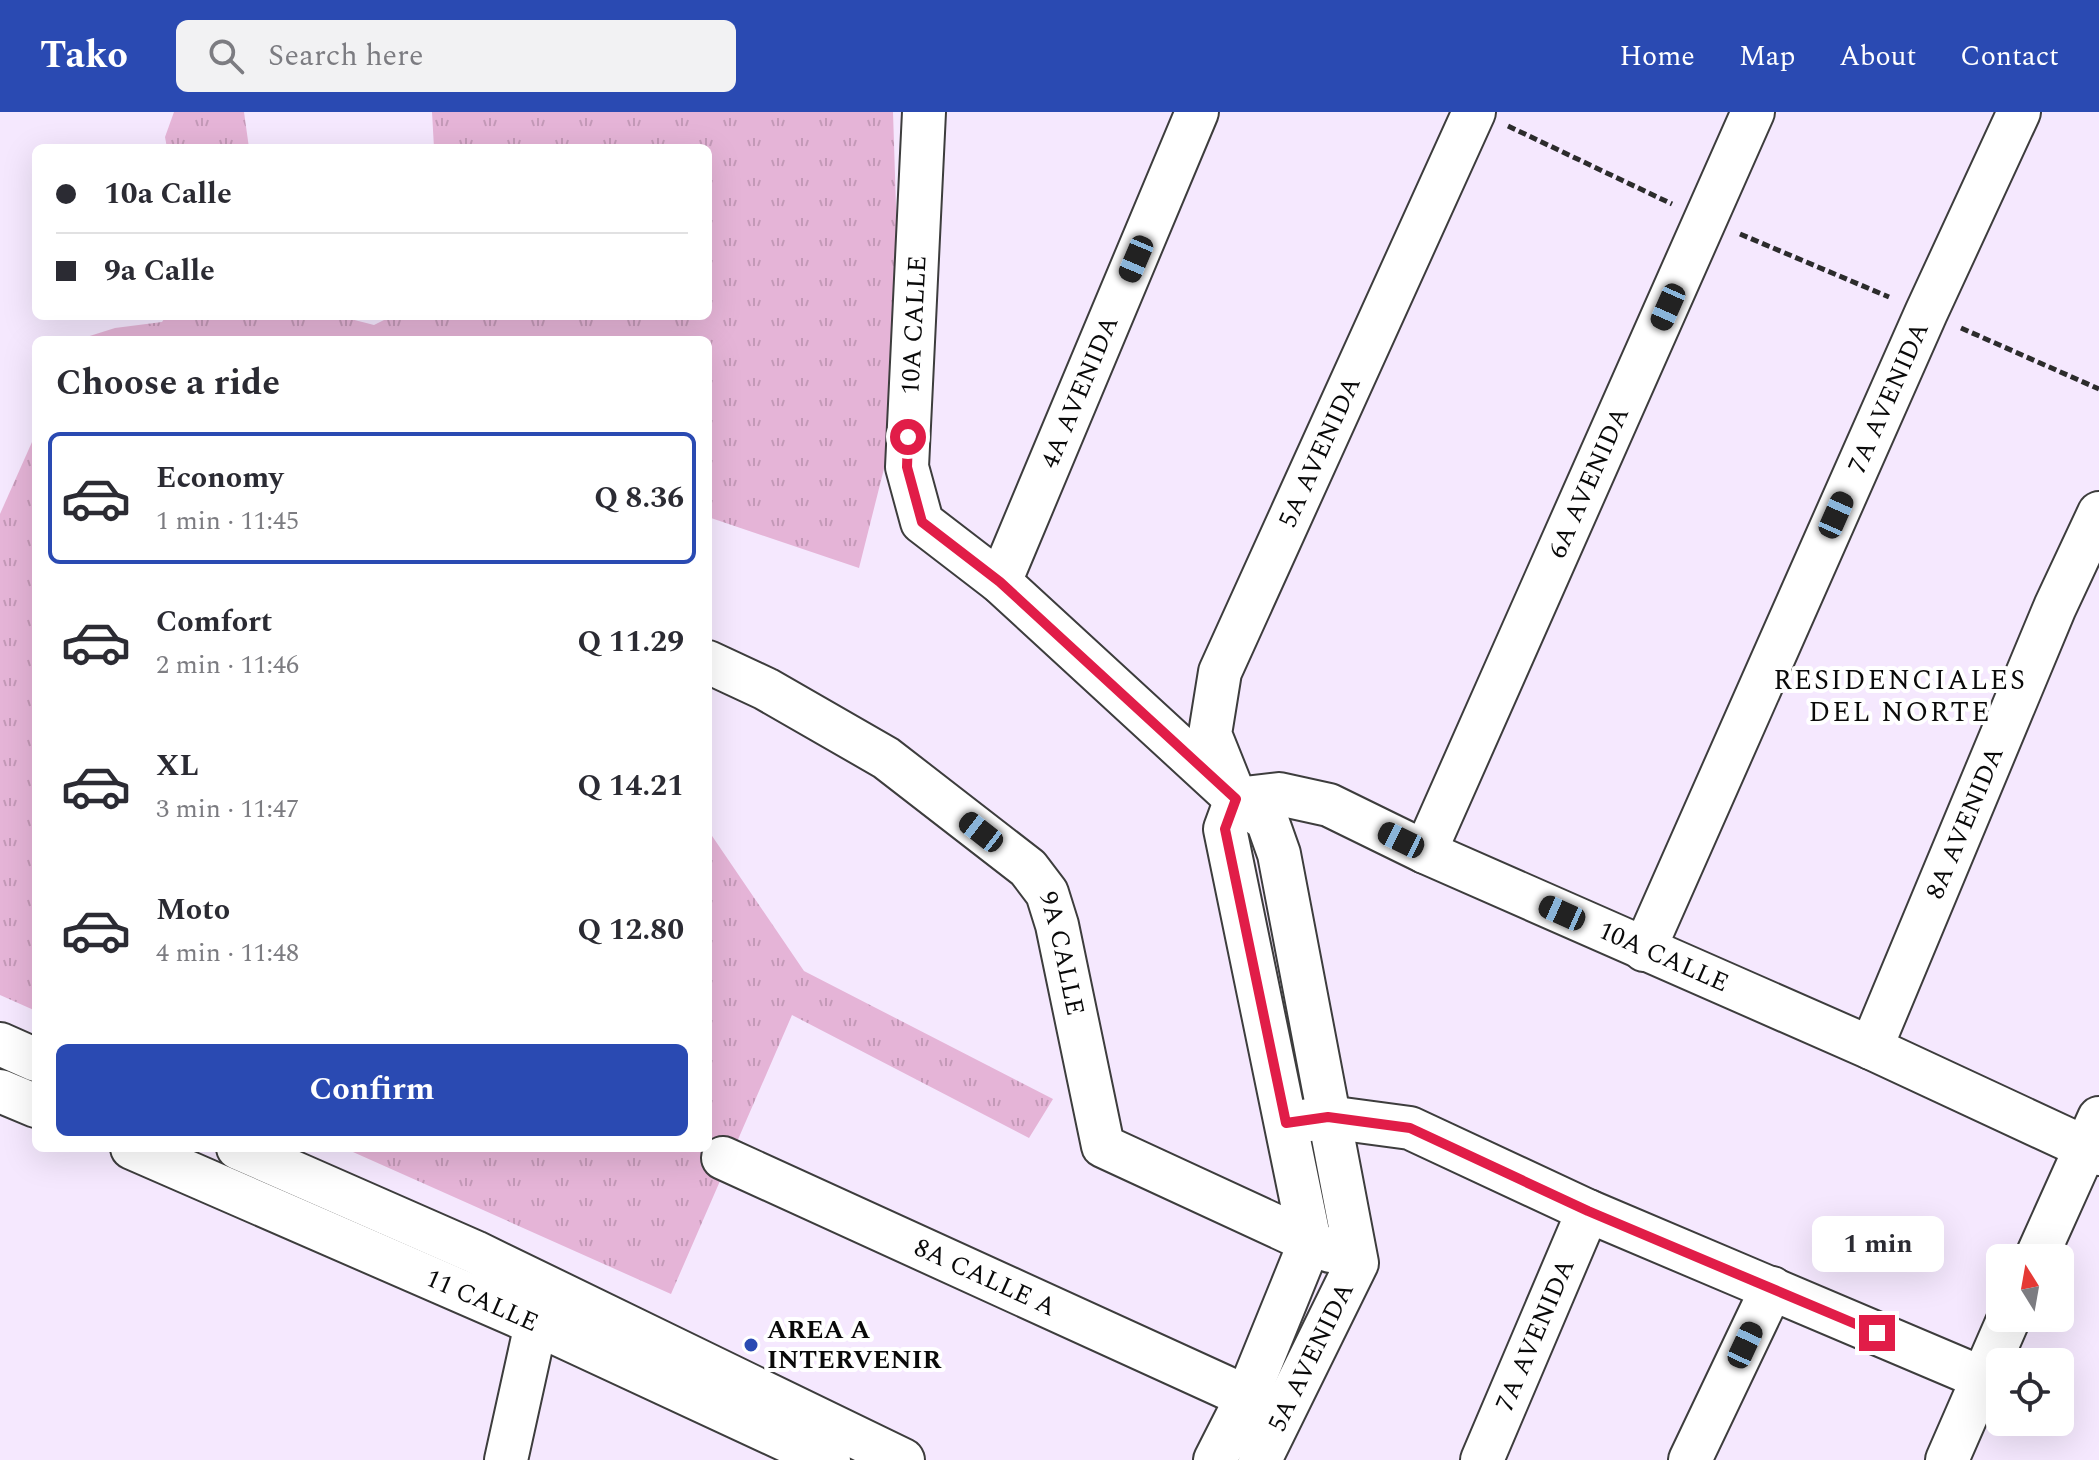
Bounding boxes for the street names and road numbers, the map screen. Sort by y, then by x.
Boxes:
street label: 10A CALLE [890,254,938,396]
street label: 4A AVENIDA [1030,309,1129,475]
street label: 7A AVENIDA [1837,315,1940,480]
street label: 5A AVENIDA [1268,370,1372,534]
street label: 6A AVENIDA [1538,400,1640,565]
street label: 8A AVENIDA [1915,740,2015,905]
street label: 9A CALLE [1028,887,1095,1019]
street label: 10A CALLE [1592,911,1735,1003]
street label: 8A CALLE A [907,1228,1063,1327]
street label: 7A AVENIDA [1485,1252,1585,1417]
street label: 11 CALLE [419,1258,545,1343]
street label: 5A AVENIDA [1257,1275,1365,1439]

